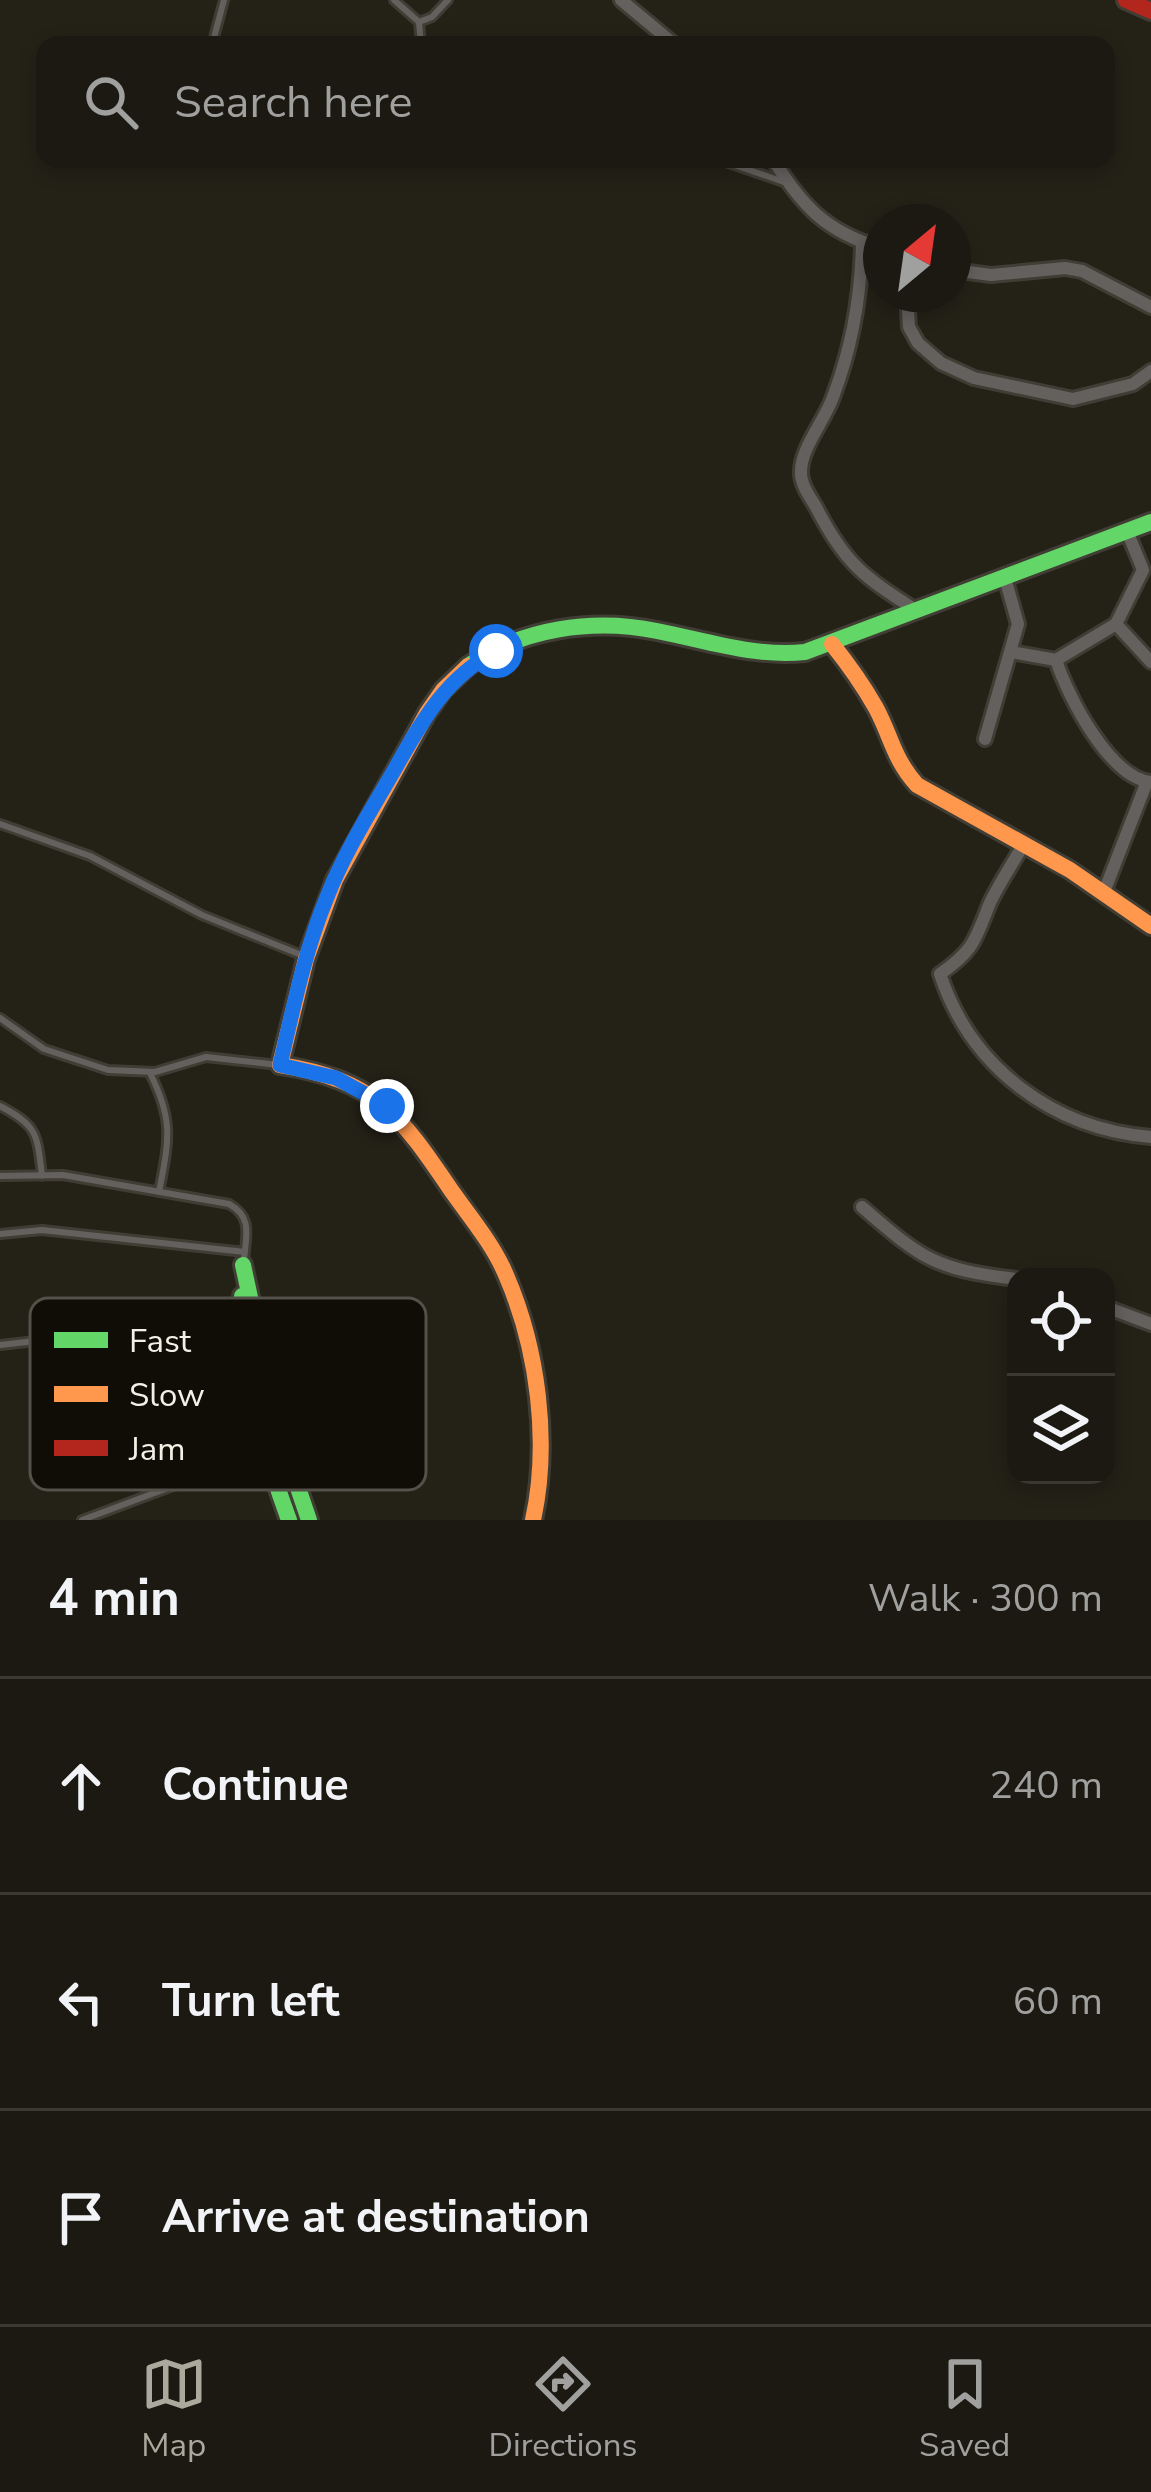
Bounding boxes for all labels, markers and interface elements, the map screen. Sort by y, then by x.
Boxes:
search box [36,36,1115,168]
icon: search [78,69,144,135]
text: Search here [174,72,413,133]
north arrow [863,204,971,312]
route start [469,624,523,678]
route end [360,1079,414,1133]
map controls [1007,1268,1115,1484]
button: locate [1007,1268,1115,1376]
legend [30,1298,426,1490]
text: Fast [129,1319,192,1364]
text: Slow [129,1373,205,1418]
button: layers [1007,1376,1115,1484]
text: Jam [128,1427,185,1472]
text: 4 min [48,1563,180,1633]
text: Walk · 300 m [868,1572,1103,1625]
icon: ahead [48,1753,114,1819]
text: Continue [162,1755,349,1816]
text: 240 m [989,1759,1103,1812]
icon: left [48,1969,114,2035]
text: Turn left [162,1971,340,2032]
text: 60 m [1013,1975,1103,2028]
icon: arrive [48,2185,114,2251]
text: Arrive at destination [162,2187,590,2248]
tab: Map [141,2351,207,2468]
tab: Directions [489,2351,637,2468]
tab: Saved [919,2351,1010,2468]

